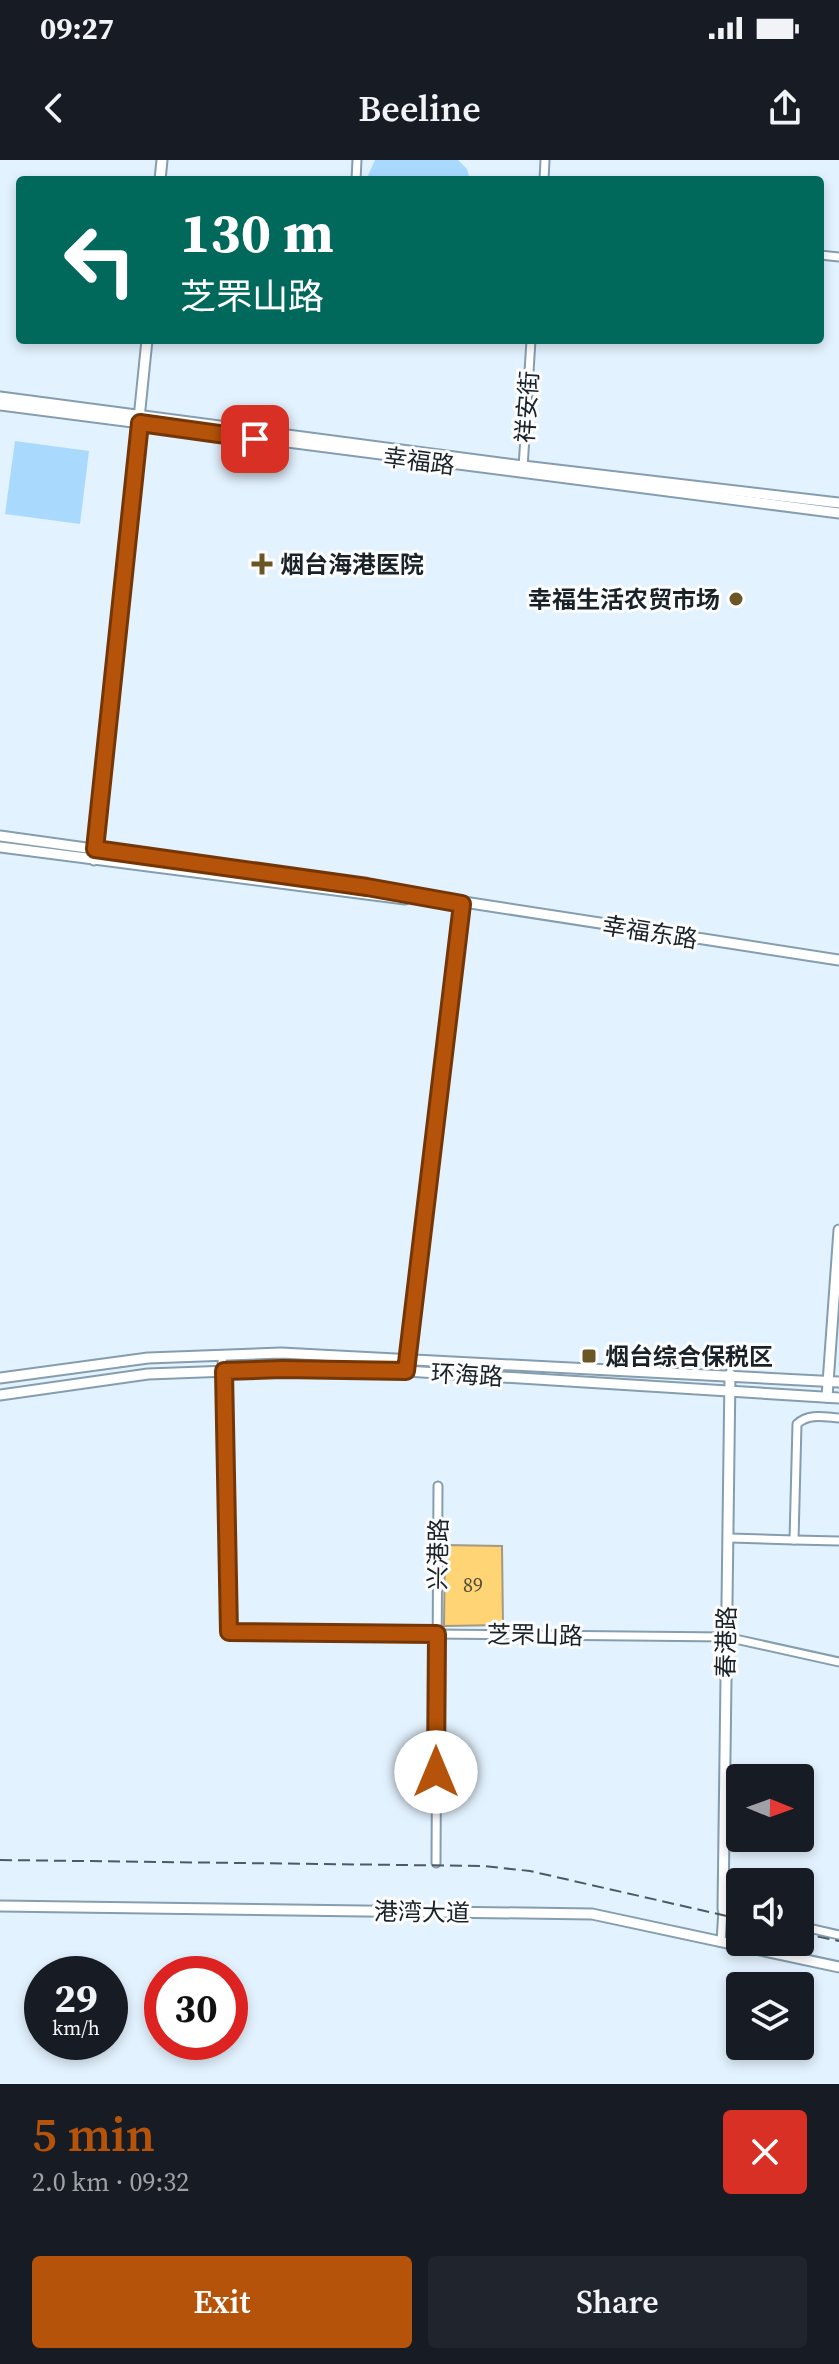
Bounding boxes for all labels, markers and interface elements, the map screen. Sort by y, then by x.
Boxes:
text: 09:27 [40,8,114,49]
text: Beeline [358,84,481,133]
icon: back [32,86,76,130]
icon: share [763,86,807,130]
text: 130 m [180,194,334,271]
icon: left [48,208,152,312]
text: 芝罘山路 [180,272,324,321]
street label: 祥安街 [508,370,546,444]
pin [221,405,289,473]
icon: arrive [233,417,277,461]
street label: 幸福路 [381,440,457,482]
place label: 烟台海港医院 [280,548,424,581]
marker: 烟台海港医院 [251,553,273,575]
place label: 幸福生活农贸市场 [528,583,720,616]
marker: 幸福生活农贸市场 [727,590,745,608]
street label: 幸福东路 [600,908,700,956]
place label: 烟台综合保税区 [605,1340,773,1373]
marker: 烟台综合保税区 [580,1347,598,1365]
street label: 环海路 [430,1357,504,1393]
street label: 兴港路 [421,1518,455,1590]
house number: 89 [463,1571,483,1599]
street label: 春港路 [709,1606,743,1678]
street label: 芝罘山路 [487,1618,583,1652]
position arrow [394,1730,478,1814]
north arrow [726,1764,814,1852]
map controls [726,1764,814,2060]
button: sound [726,1868,814,1956]
street label: 港湾大道 [374,1895,470,1929]
speed limit sign: 30 [144,1956,248,2060]
text: 29 [54,1971,98,2025]
button: layers [726,1972,814,2060]
text: km/h [52,2014,100,2042]
text: 5 min [32,2101,155,2167]
button: close [723,2110,807,2194]
text: 2.0 km · 09:32 [32,2164,189,2200]
button: Exit [32,2256,412,2348]
button: Share [428,2256,807,2348]

